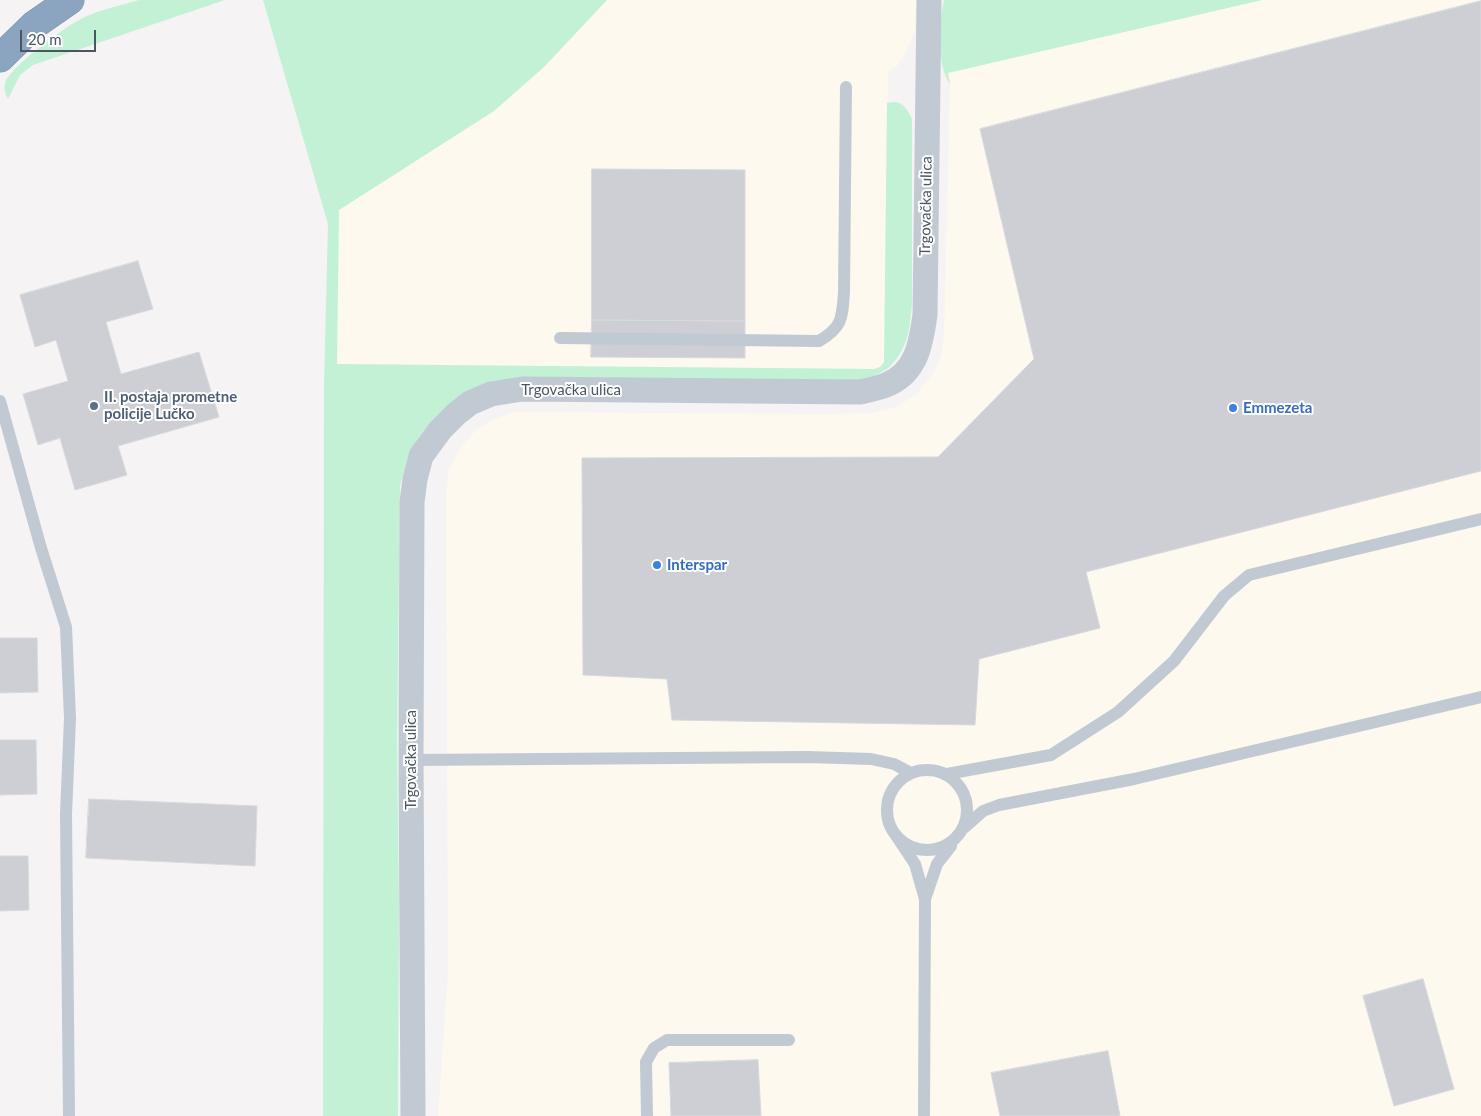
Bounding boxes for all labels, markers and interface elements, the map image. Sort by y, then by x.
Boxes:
scale bar [22,20,99,52]
text: 20 m [28,30,62,48]
street label: Trgovačka ulica [916,156,936,256]
street label: Trgovačka ulica [521,381,621,399]
place label: II. postaja prometne policije Lučko [104,388,237,423]
place label: Emmezeta [1243,399,1312,417]
marker: II. postaja prometne policije Lučko [88,400,100,412]
marker: Emmezeta [1227,402,1239,414]
place label: Interspar [667,556,727,574]
marker: Interspar [651,559,663,571]
street label: Trgovačka ulica [402,710,420,810]

